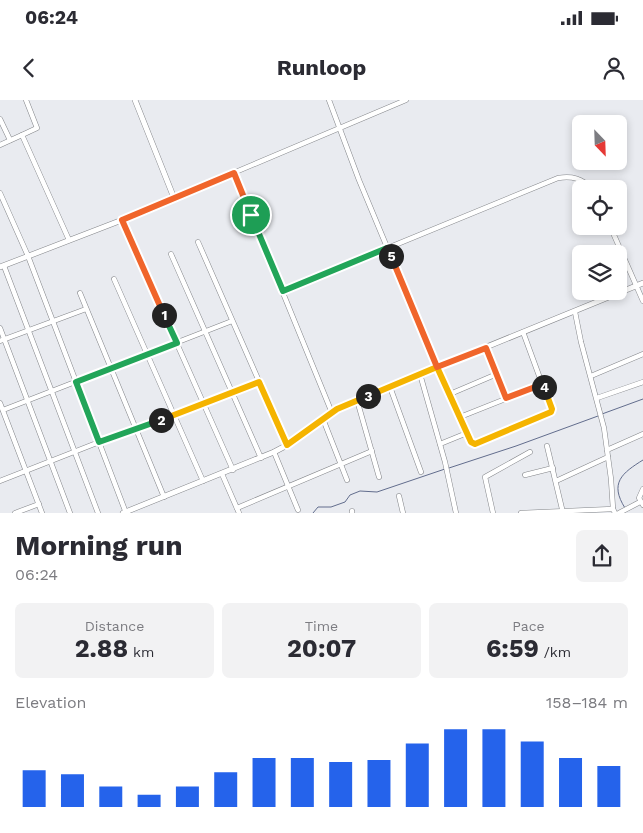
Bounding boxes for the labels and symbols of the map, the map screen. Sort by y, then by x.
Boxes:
north arrow [572,115,628,170]
pin [230,194,272,236]
pin: 5 [378,244,404,268]
pin: 1 [152,302,176,328]
pin: 4 [532,374,556,400]
pin: 3 [356,384,380,408]
pin: 2 [148,408,174,432]

